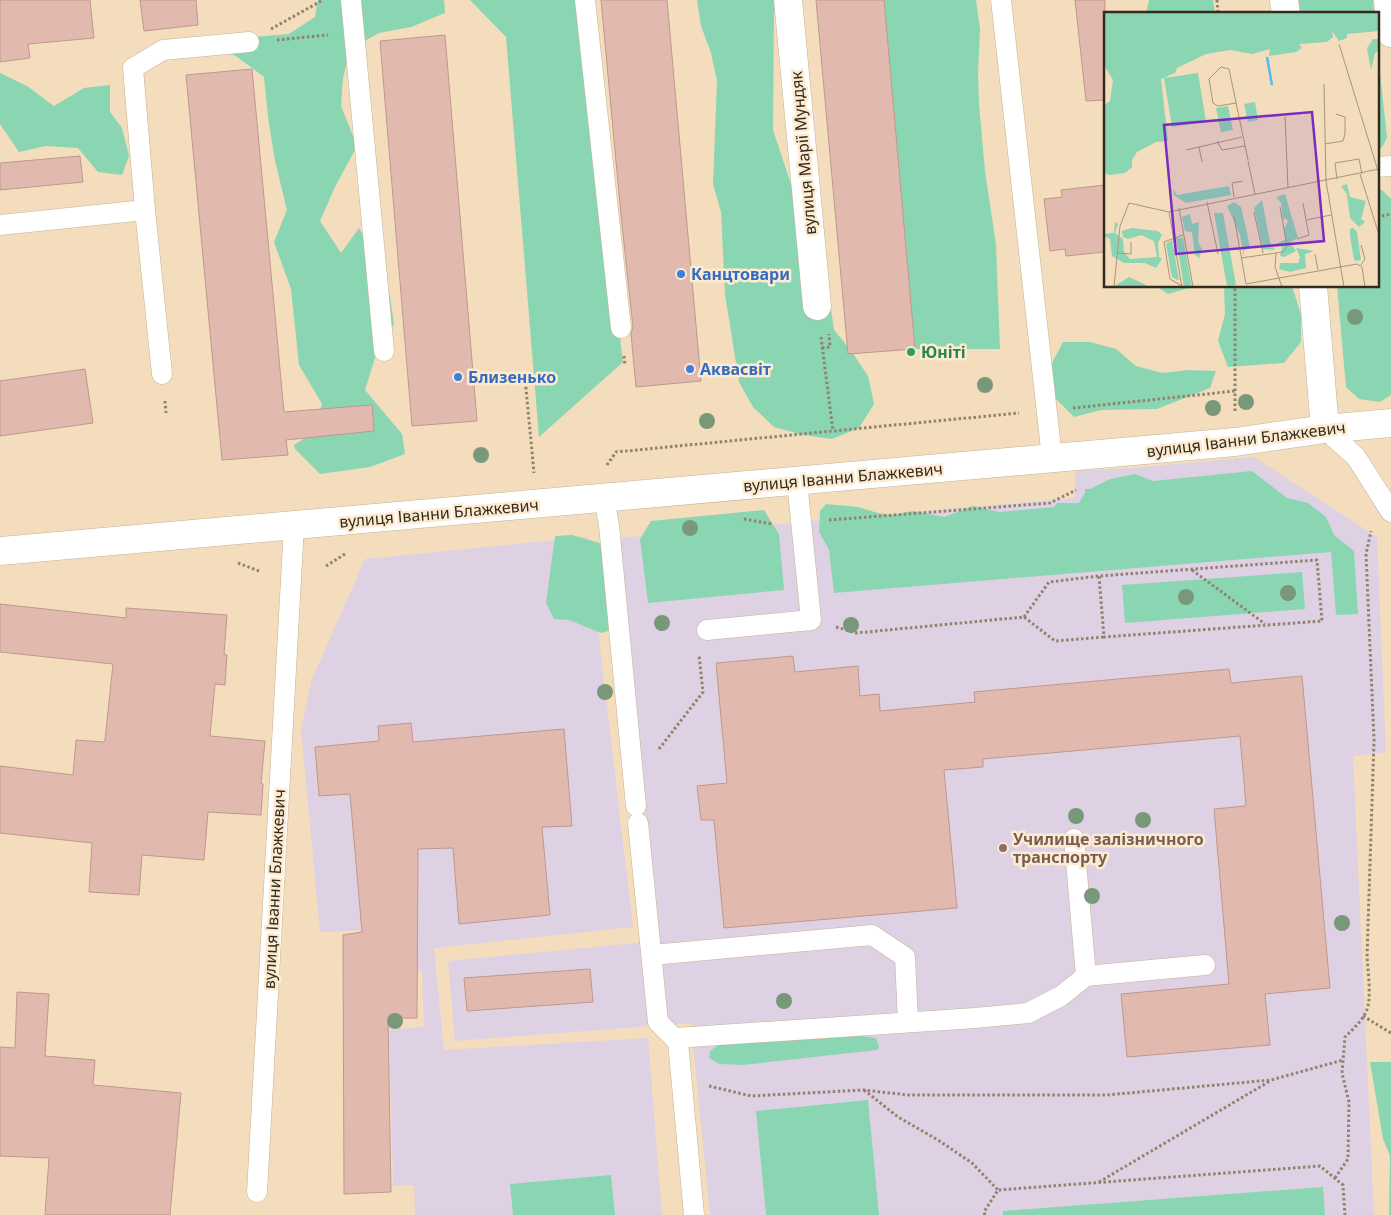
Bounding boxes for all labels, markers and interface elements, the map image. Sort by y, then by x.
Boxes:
inset map [1104,12,1378,288]
street label: вулиця Марії Мундяк [785,70,821,236]
place label: Канцтовари [691,263,790,285]
marker: Канцтовари [675,268,687,280]
place label: Юніті [921,341,966,363]
marker: Юніті [905,346,917,358]
place label: Аквасвіт [700,358,771,380]
marker: Аквасвіт [684,363,696,375]
place label: Близенько [468,366,556,388]
marker: Близенько [452,371,464,383]
street label: вулиця Іванни Блажкевич [1145,416,1347,462]
street label: вулиця Іванни Блажкевич [742,457,944,497]
street label: вулиця Іванни Блажкевич [338,493,540,533]
street label: вулиця Іванни Блажкевич [258,788,290,990]
place label: Училище залізничного транспорту [1013,828,1204,868]
marker: Училище залізничного транспорту [997,842,1009,854]

